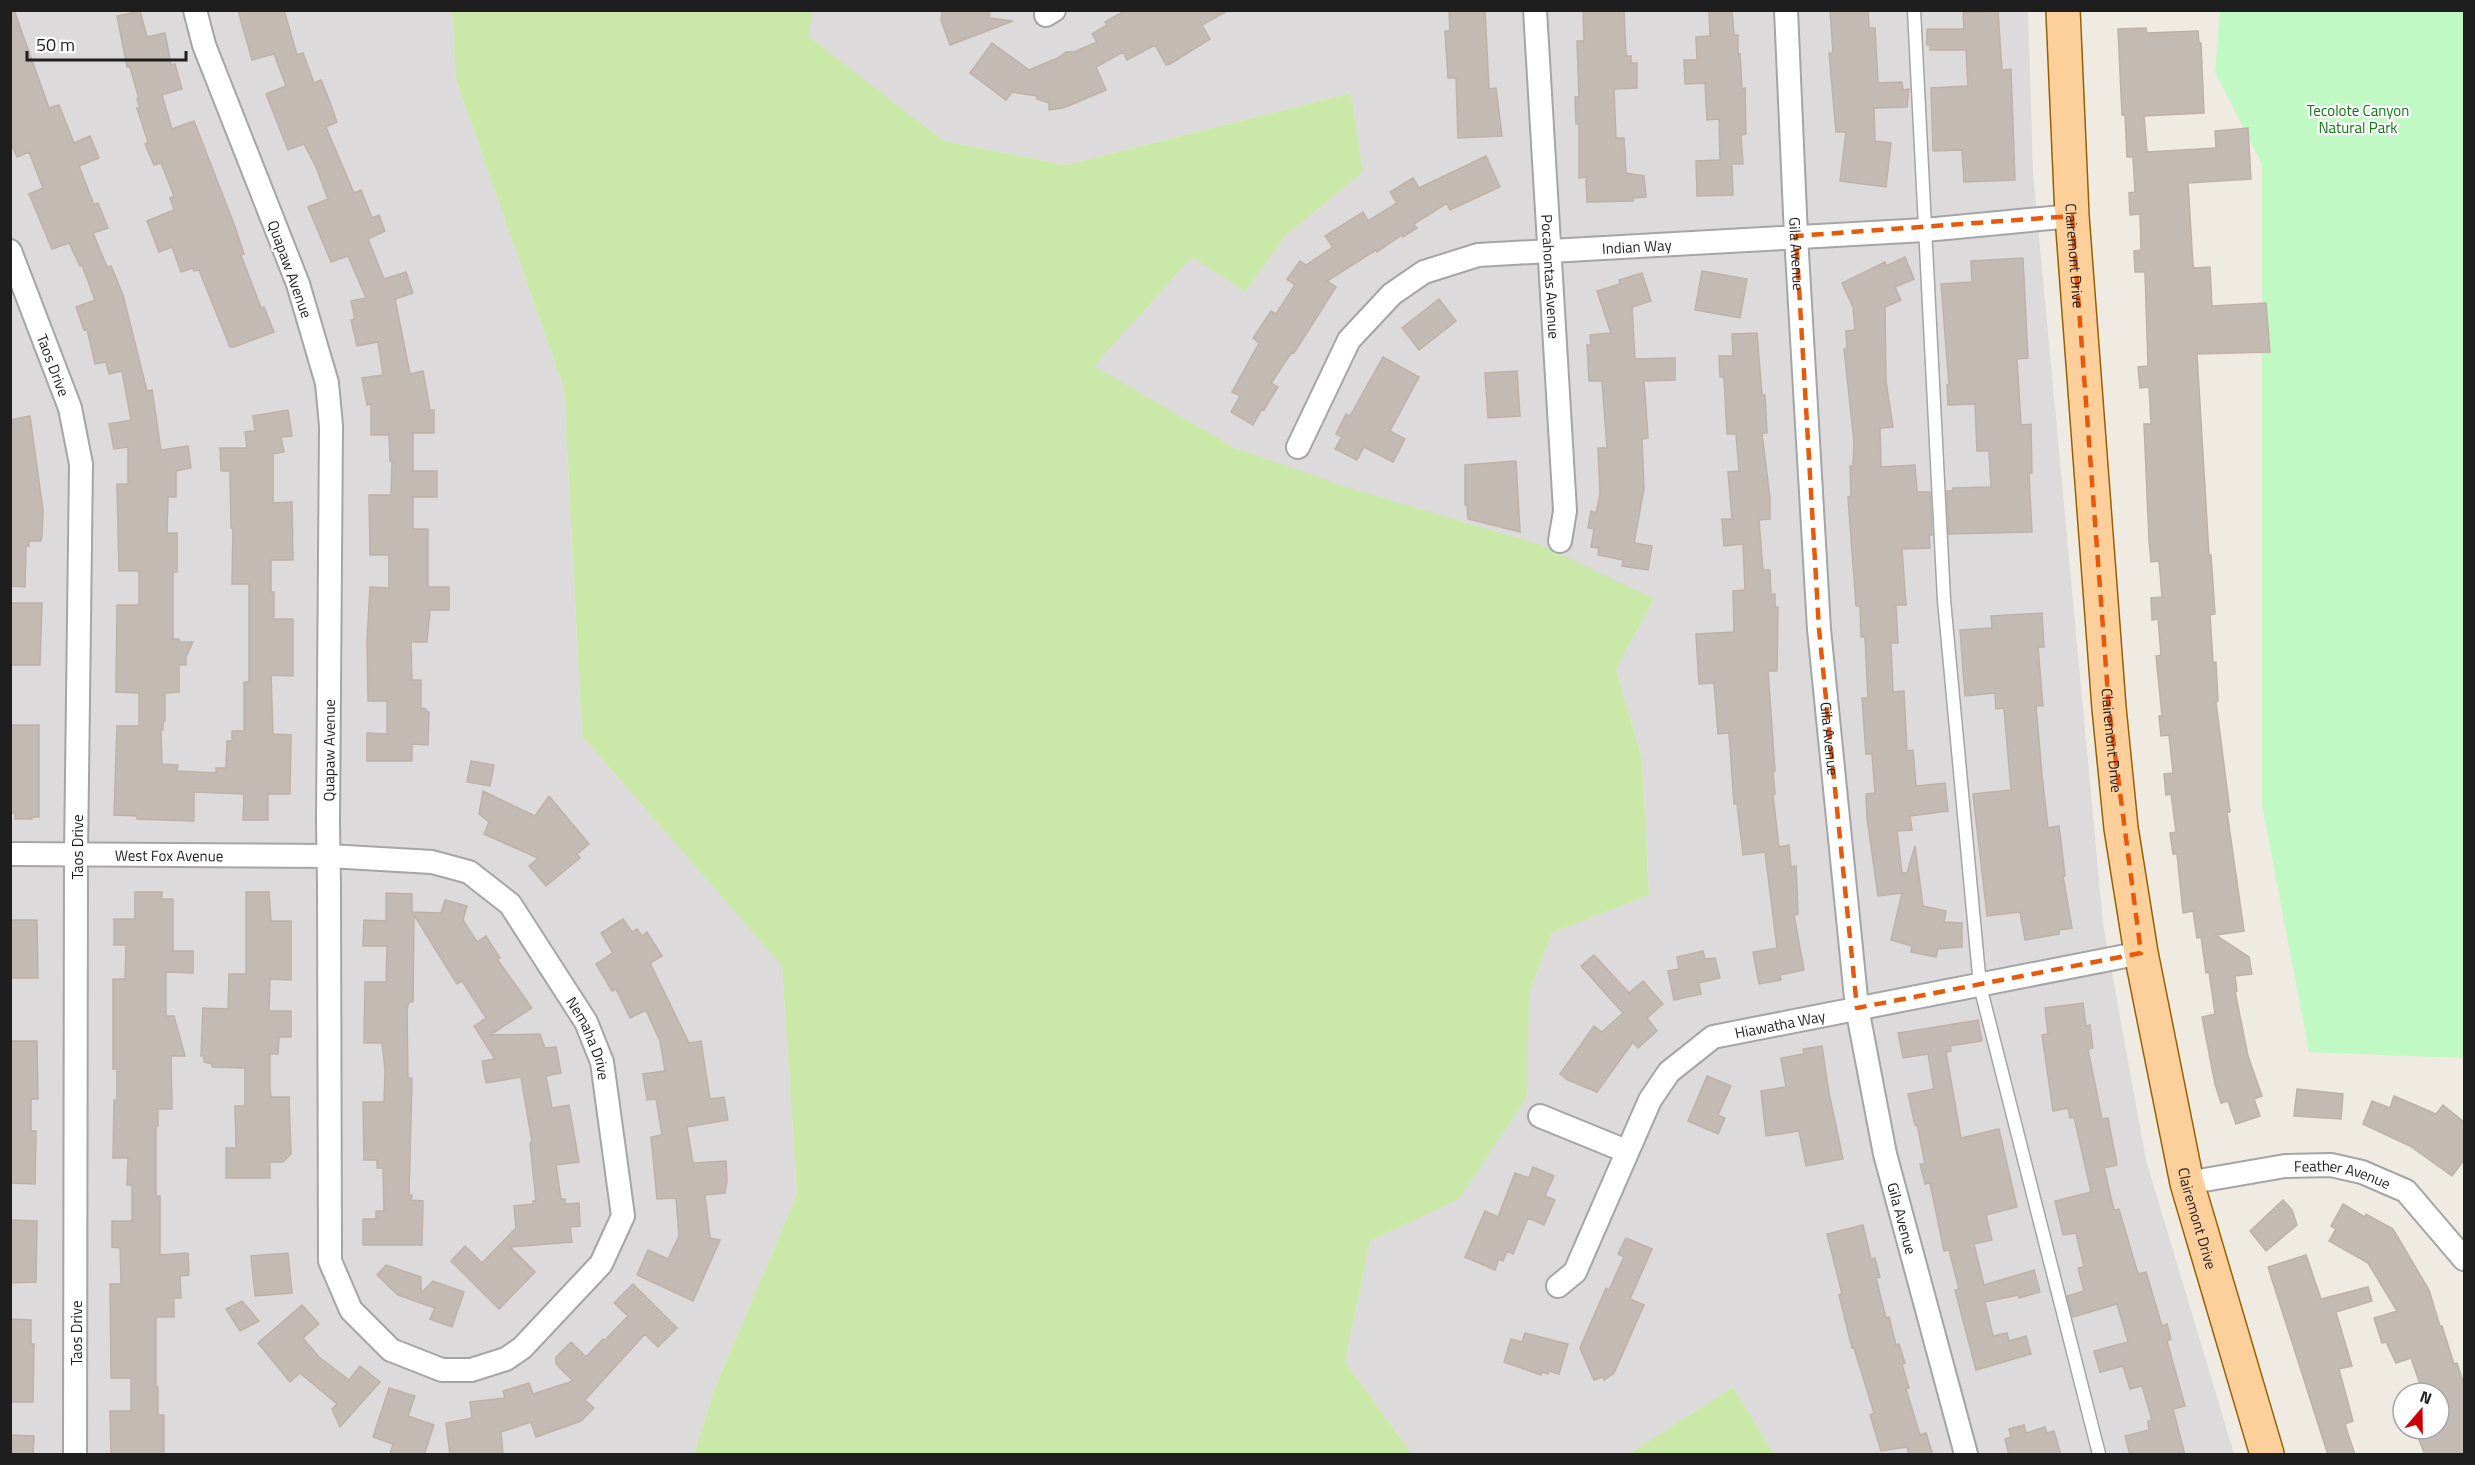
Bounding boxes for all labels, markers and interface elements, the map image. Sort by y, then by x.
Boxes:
scale bar [27,24,186,62]
text: 50 m [36,31,75,58]
park label: Tecolote Canyon Natural Park [2307,99,2409,139]
street label: Clairemont Drive [2060,203,2090,309]
street label: Pocahontas Avenue [1536,214,1566,340]
street label: Gila Avenue [1784,216,1811,291]
street label: Quapaw Avenue [262,217,318,321]
street label: Indian Way [1601,233,1672,260]
street label: Taos Drive [31,330,76,399]
street label: Clairemont Drive [2096,687,2129,794]
street label: Quapaw Avenue [317,699,340,802]
street label: Gila Avenue [1815,701,1845,776]
street label: Taos Drive [66,814,89,880]
street label: West Fox Avenue [115,843,223,867]
street label: Nemaha Drive [561,992,616,1081]
street label: Hiawatha Way [1733,1004,1827,1044]
street label: Feather Avenue [2294,1154,2394,1195]
street label: Clairemont Drive [2173,1165,2223,1272]
street label: Gila Avenue [1882,1180,1923,1257]
street label: Taos Drive [65,1300,88,1366]
north arrow [2391,1381,2451,1441]
text: N [2417,1384,2435,1410]

